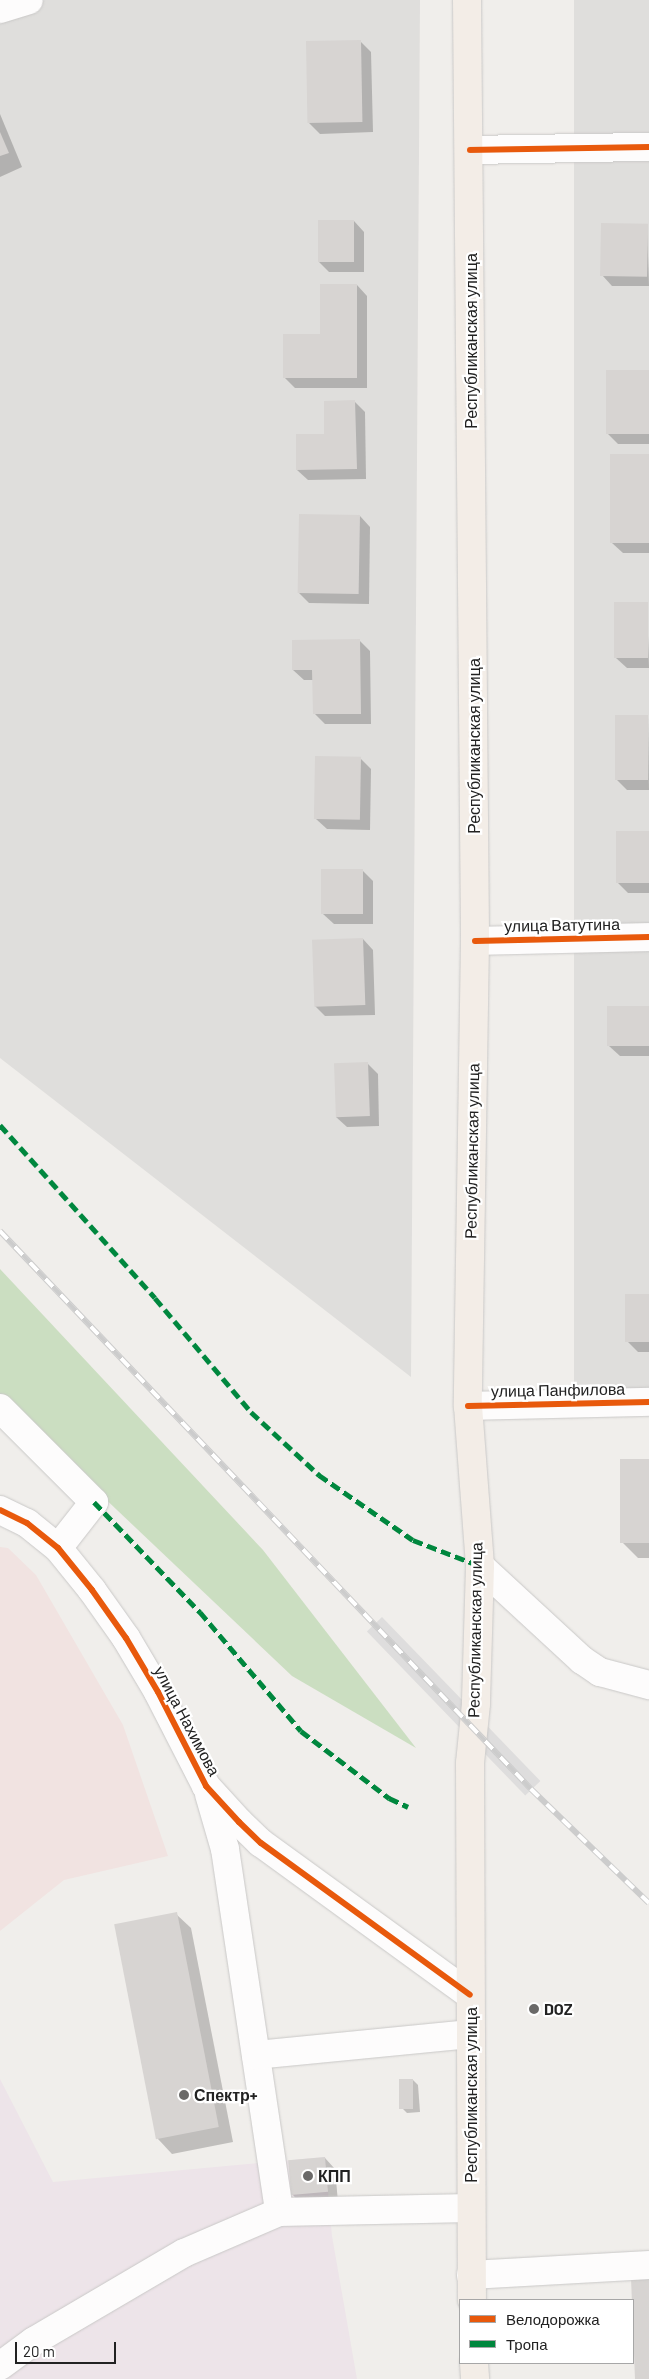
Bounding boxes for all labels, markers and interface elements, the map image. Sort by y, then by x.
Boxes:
street label: Республиканская улица [461,253,481,429]
street label: Республиканская улица [464,658,484,834]
street label: улица Ватутина [504,914,620,936]
street label: Республиканская улица [461,1063,483,1239]
street label: улица Панфилова [491,1379,625,1401]
street label: Республиканская улица [464,1542,486,1718]
street label: улица Нахимова [150,1663,224,1779]
place label: DOZ [544,1999,573,2019]
marker: DOZ [528,2003,540,2015]
street label: Республиканская улица [461,2007,481,2183]
place label: Спектр+ [194,2085,258,2105]
marker: Спектр+ [178,2089,190,2101]
place label: КПП [318,2166,351,2186]
marker: КПП [302,2170,314,2182]
legend [459,2299,634,2364]
text: Велодорожка [506,2310,600,2328]
scale bar [18,2332,119,2364]
text: Тропа [506,2335,547,2353]
text: 20 m [23,2342,55,2360]

